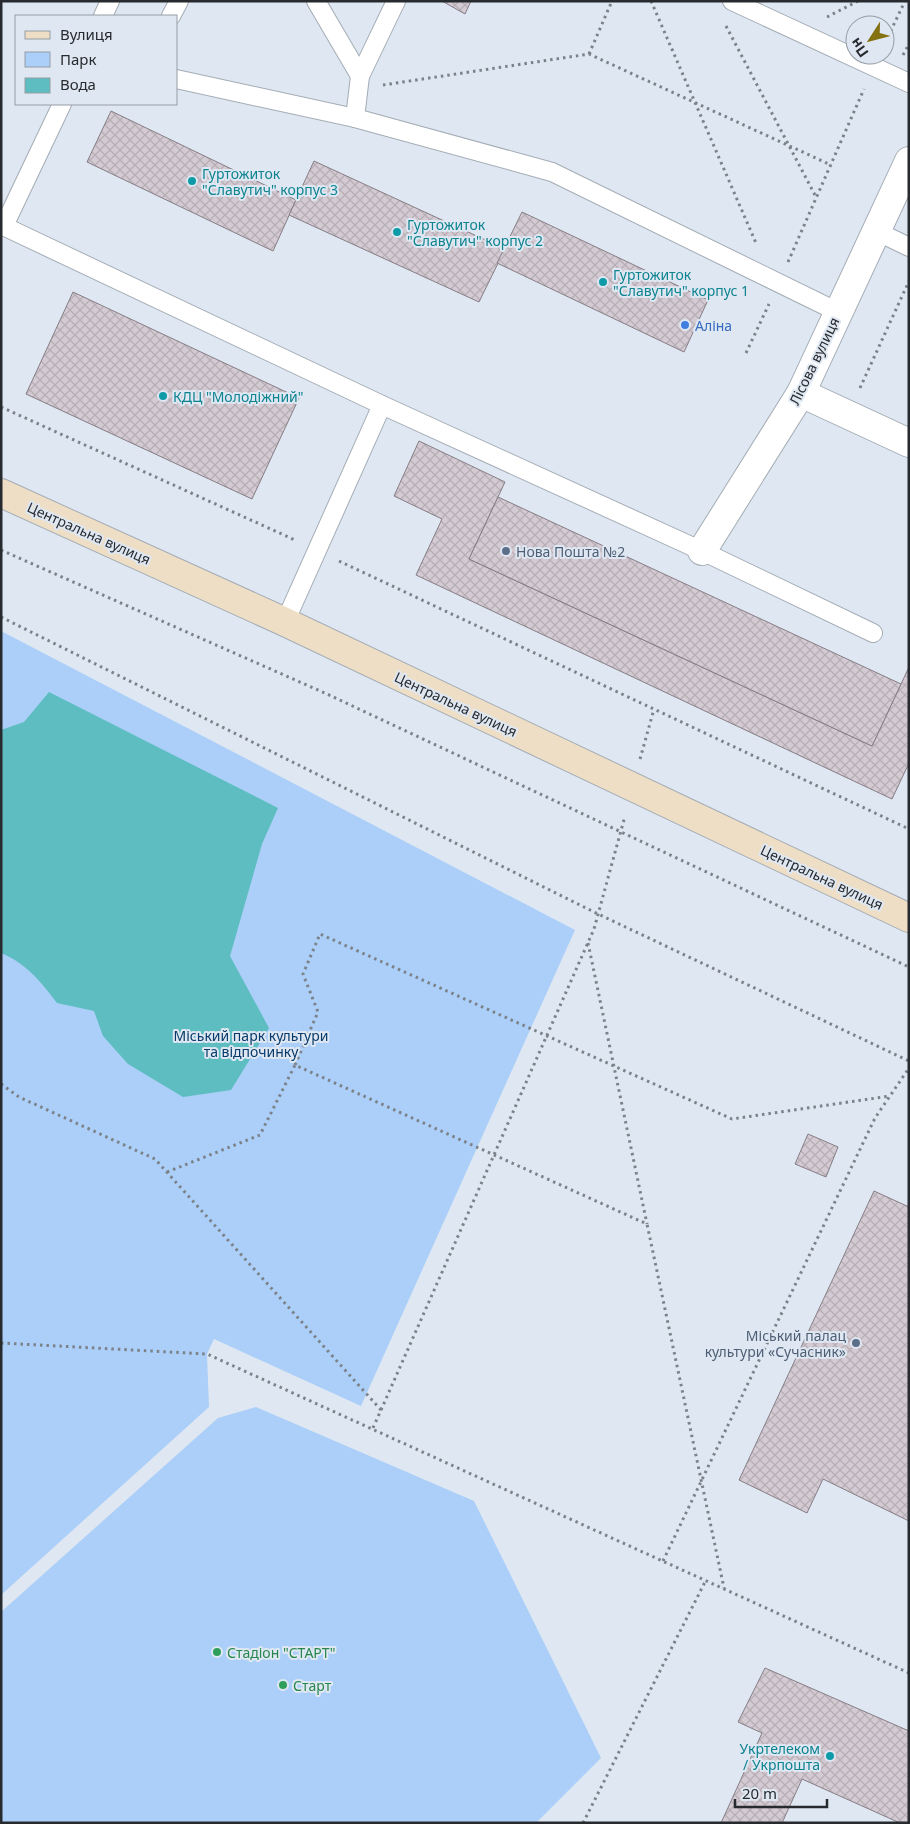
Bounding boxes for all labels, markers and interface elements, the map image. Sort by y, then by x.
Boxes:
legend [15,15,178,105]
north arrow [845,15,895,65]
text: Вулиця [60,24,113,44]
text: Пн [846,34,873,62]
text: Парк [60,49,96,69]
text: Вода [60,74,96,94]
place label: Гуртожиток "Славутич" корпус 3 [202,164,338,199]
marker: Гуртожиток "Славутич" корпус 3 [186,175,198,187]
place label: Гуртожиток "Славутич" корпус 2 [407,215,543,250]
marker: Гуртожиток "Славутич" корпус 2 [391,226,403,238]
place label: Гуртожиток "Славутич" корпус 1 [613,265,749,300]
marker: Гуртожиток "Славутич" корпус 1 [597,276,609,288]
street label: Лісова вулиця [785,314,843,408]
place label: Аліна [695,316,732,335]
marker: Аліна [679,319,691,331]
place label: КДЦ "Молодіжний" [173,387,304,406]
marker: КДЦ "Молодіжний" [157,390,169,402]
street label: Центральна вулиця [24,497,154,569]
place label: Нова Пошта №2 [516,542,625,561]
marker: Нова Пошта №2 [500,545,512,557]
street label: Центральна вулиця [392,667,520,741]
street label: Центральна вулиця [758,840,886,914]
park label: Міський парк культури та відпочинку [174,1026,328,1061]
place label: Міський палац культури «Сучасник» [705,1326,846,1361]
marker: Міський палац культури «Сучасник» [850,1337,862,1349]
place label: Стадіон "СТАРТ" [227,1643,336,1662]
marker: Стадіон "СТАРТ" [211,1646,223,1658]
place label: Старт [293,1676,332,1695]
marker: Старт [277,1679,289,1691]
place label: Укртелеком / Укрпошта [739,1739,820,1774]
marker: Укртелеком / Укрпошта [824,1750,836,1762]
scale bar [735,1776,828,1808]
text: 20 m [742,1783,777,1803]

